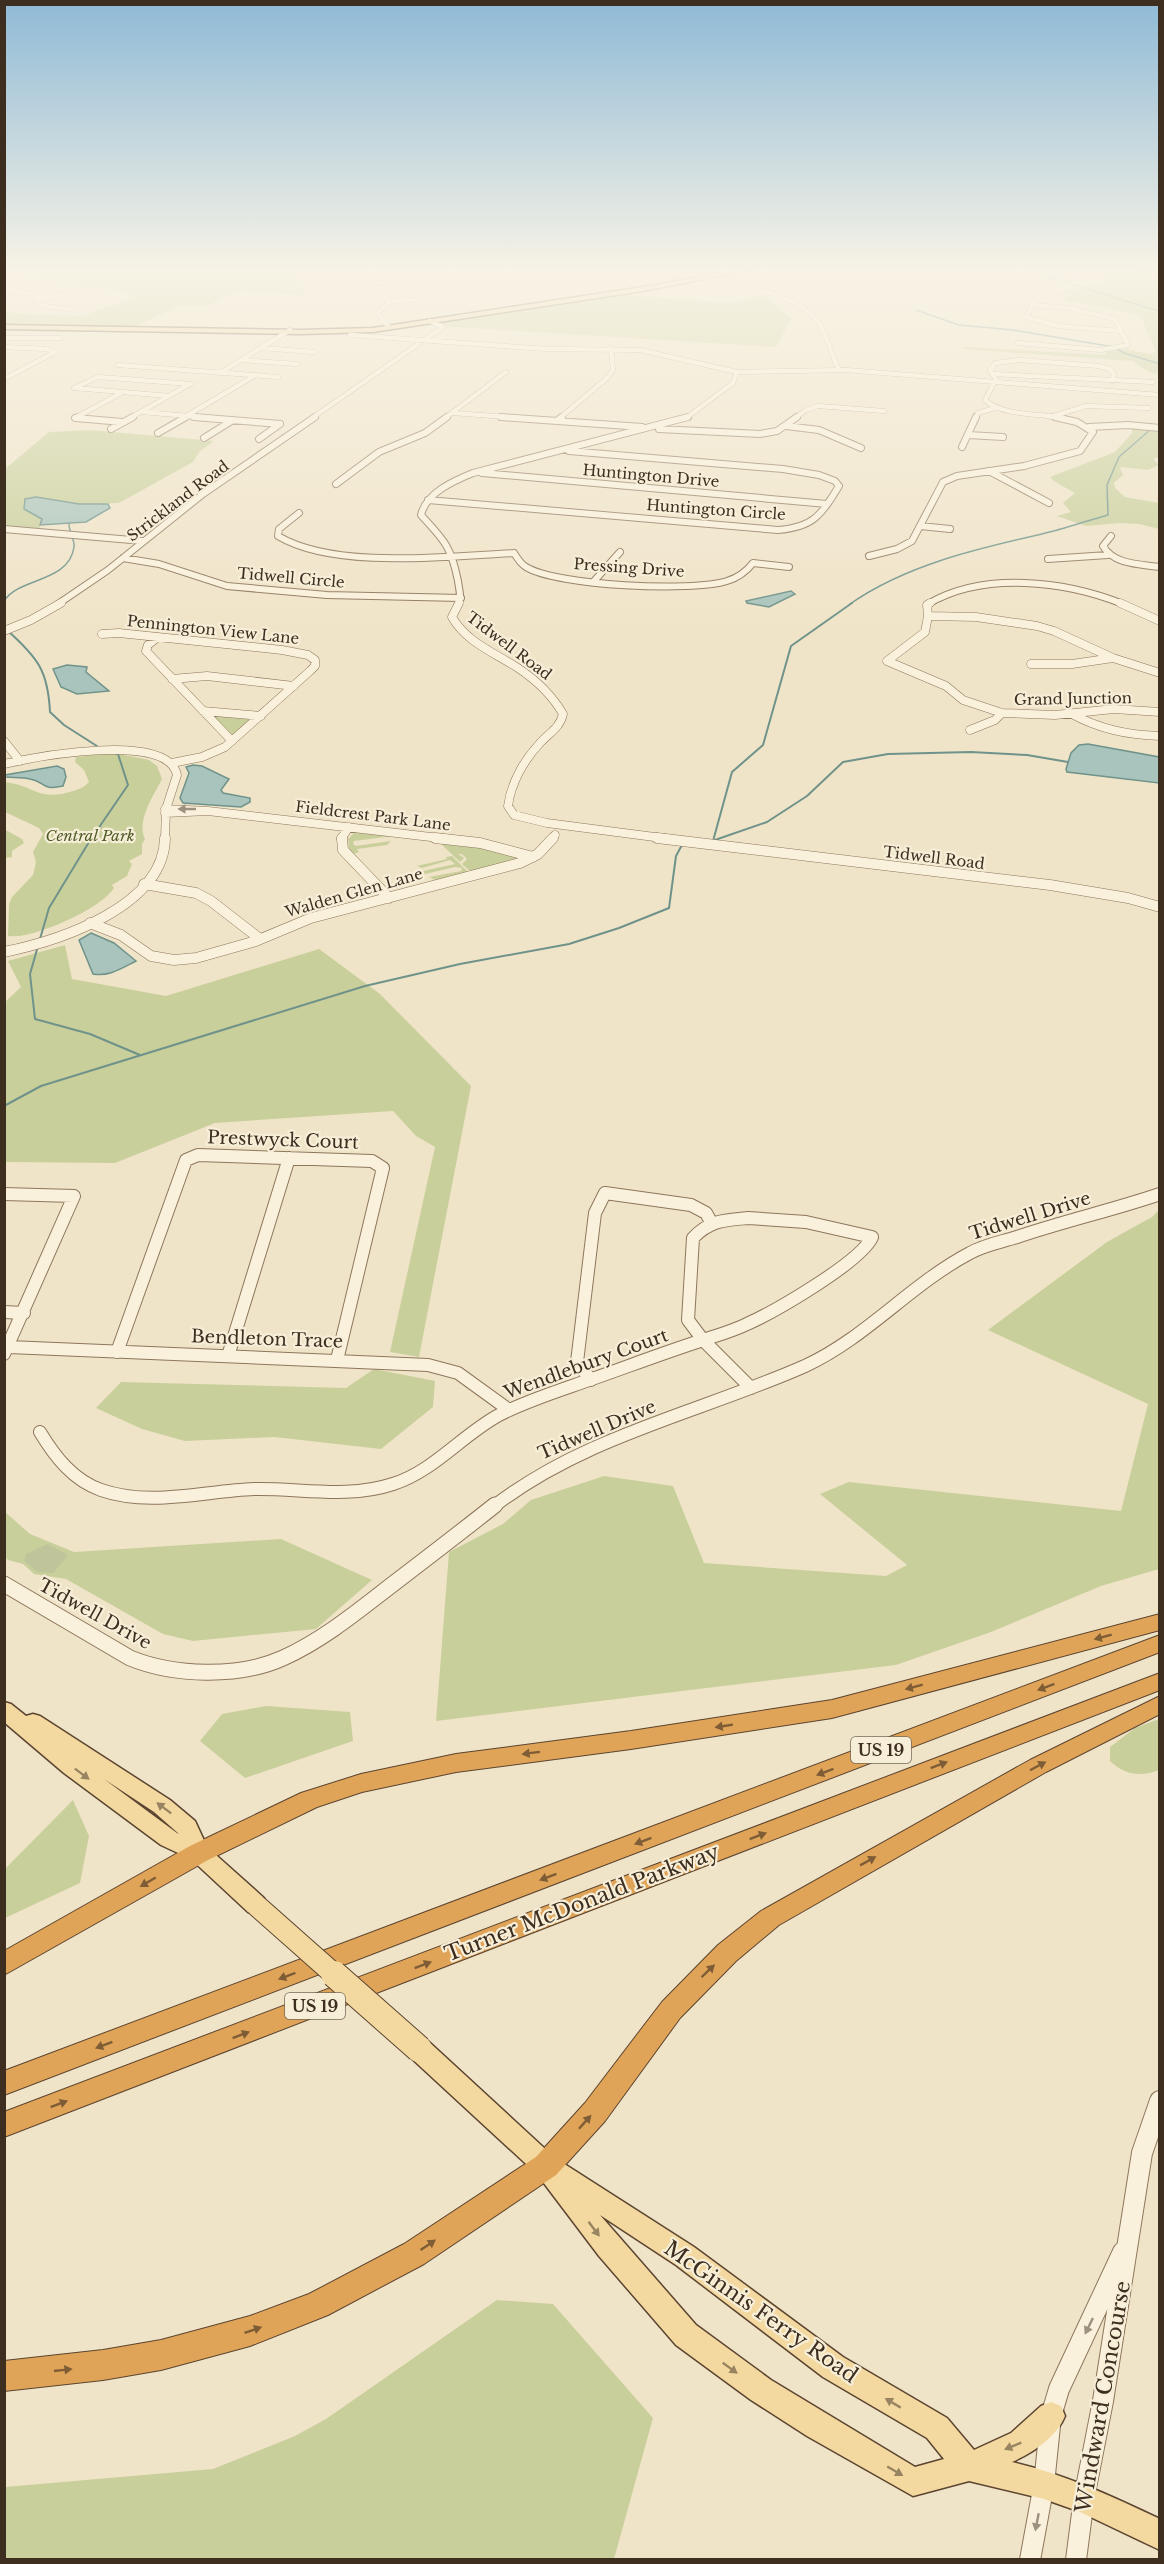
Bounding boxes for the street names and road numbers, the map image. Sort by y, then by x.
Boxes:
street label: Strickland Road [123,456,232,545]
street label: Huntington Drive [582,460,720,491]
street label: Huntington Circle [646,495,786,524]
street label: Pressing Drive [573,554,685,581]
street label: Tidwell Circle [237,563,345,592]
street label: Tidwell Road [463,607,556,684]
street label: Pennington View Lane [126,611,300,648]
street label: Grand Junction [1014,688,1132,709]
street label: Fieldcrest Park Lane [294,797,452,834]
street label: Tidwell Road [882,842,986,873]
street label: Walden Glen Lane [282,864,425,922]
street label: Prestwyck Court [207,1126,359,1154]
street label: Tidwell Drive [967,1187,1093,1245]
street label: Wendlebury Court [500,1324,671,1404]
street label: Bendleton Trace [191,1325,343,1353]
street label: Tidwell Drive [535,1395,659,1465]
street label: Tidwell Drive [35,1574,155,1654]
road number: US 19 [851,1737,911,1763]
street label: Turner McDonald Parkway [441,1838,723,1967]
road number: US 19 [285,1993,345,2019]
street label: McGinnis Ferry Road [659,2235,863,2389]
street label: Windward Concourse [1070,2279,1136,2516]

